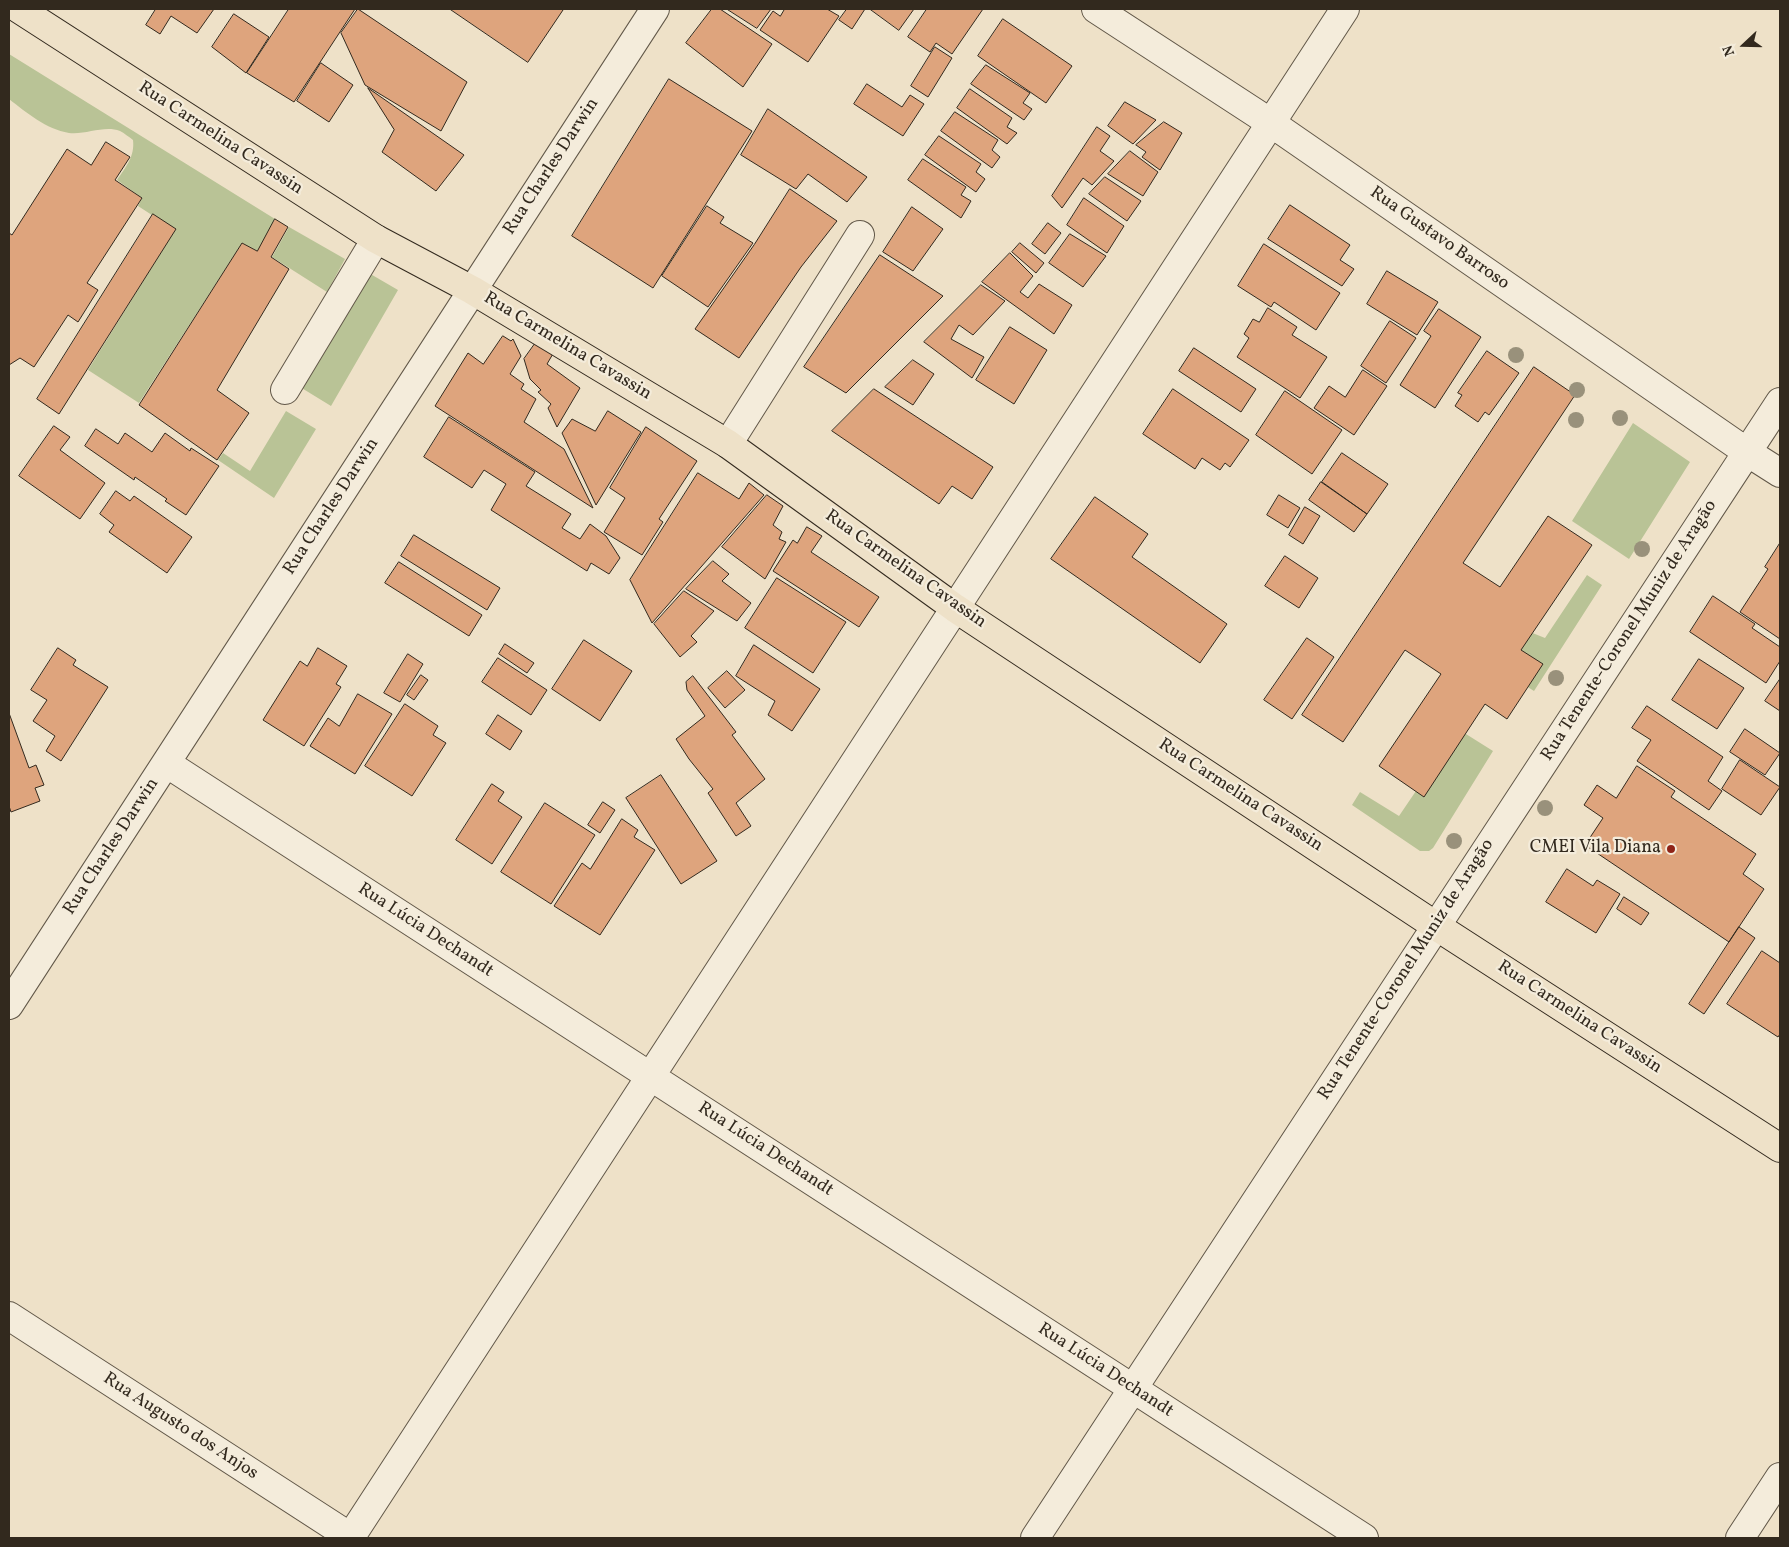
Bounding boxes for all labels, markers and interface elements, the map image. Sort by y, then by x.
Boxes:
north arrow [1719,20,1769,70]
text: N [1719,42,1740,59]
street label: Rua Carmelina Cavassin [134,78,306,200]
street label: Rua Charles Darwin [500,94,604,240]
street label: Rua Gustavo Barroso [1365,183,1513,295]
street label: Rua Carmelina Cavassin [479,288,655,406]
street label: Rua Charles Darwin [280,434,384,580]
street label: Rua Tenente-Coronel Muniz de Aragão [1537,497,1723,765]
street label: Rua Carmelina Cavassin [820,506,990,634]
street label: Rua Carmelina Cavassin [1154,735,1326,857]
street label: Rua Charles Darwin [60,774,164,920]
street label: Rua Tenente-Coronel Muniz de Aragão [1314,836,1500,1104]
place label: CMEI Vila Diana [1530,838,1661,860]
marker: CMEI Vila Diana [1665,843,1677,855]
street label: Rua Lúcia Dechandt [353,879,497,983]
street label: Rua Carmelina Cavassin [1493,957,1665,1079]
street label: Rua Lúcia Dechandt [693,1098,837,1202]
street label: Rua Lúcia Dechandt [1033,1319,1177,1423]
street label: Rua Augusto dos Anjos [98,1369,262,1485]

